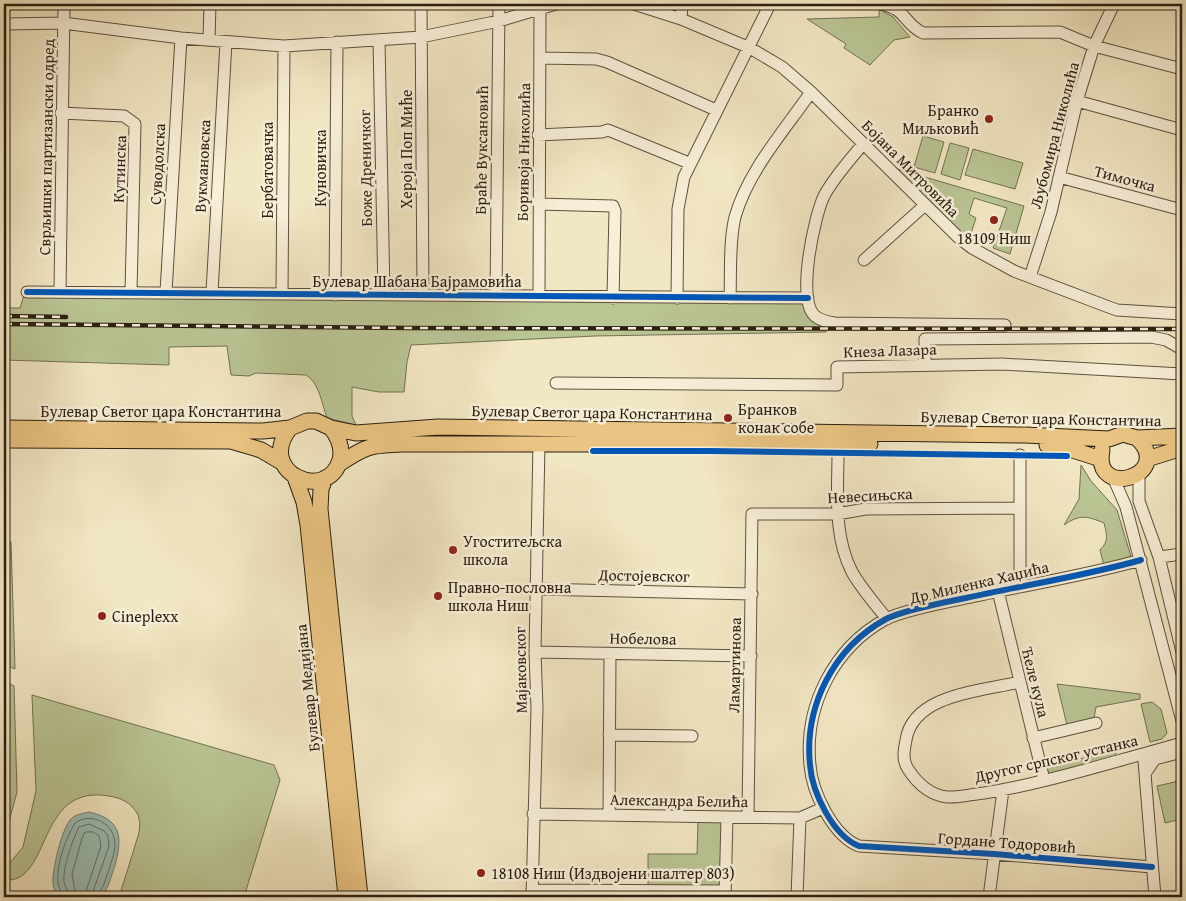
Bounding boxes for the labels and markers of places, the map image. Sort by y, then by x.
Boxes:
place label: Бранко Миљковић [902,98,979,140]
marker: Бранко Миљковић [983,113,995,125]
marker: 18109 Ниш [988,214,1000,226]
place label: 18109 Ниш [957,226,1031,250]
place label: Бранков конак собе [738,397,814,439]
marker: Бранков конак собе [722,412,734,424]
place label: Угоститељска школа [463,529,562,571]
marker: Угоститељска школа [447,544,459,556]
place label: Правно-пословна школа Ниш [448,575,572,617]
marker: Правно-пословна школа Ниш [432,590,444,602]
place label: Cineplexx [112,604,179,628]
marker: Cineplexx [96,610,108,622]
place label: 18108 Ниш (Издвојени шалтер 803) [491,861,735,885]
marker: 18108 Ниш (Издвојени шалтер 803) [475,867,487,879]

